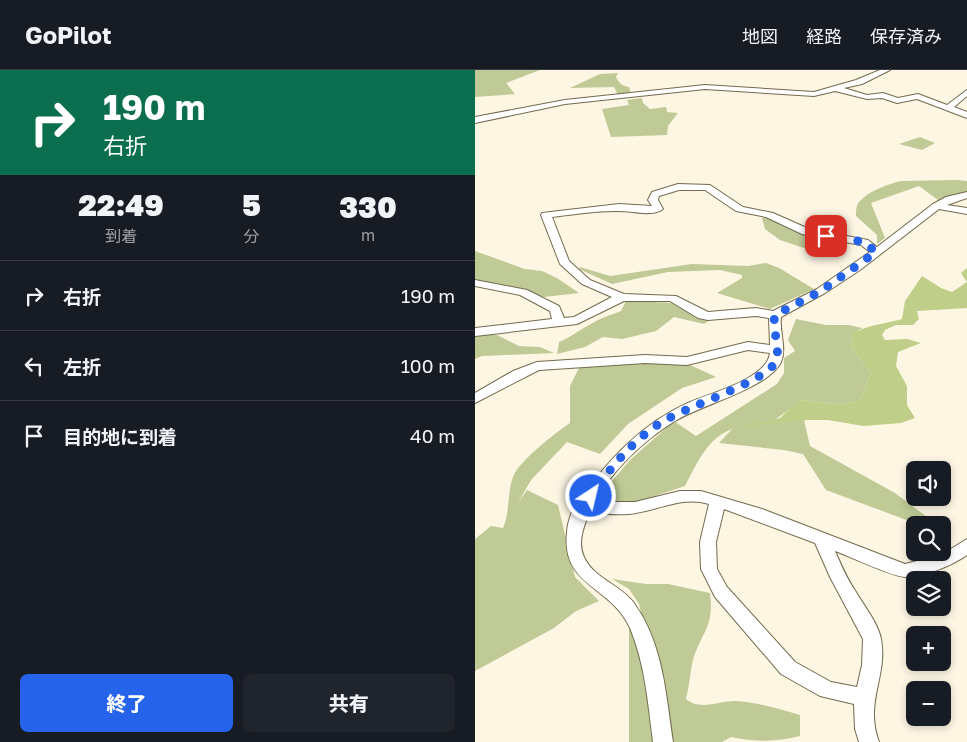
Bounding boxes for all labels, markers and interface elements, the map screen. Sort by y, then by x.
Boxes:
text: GoPilot [25,20,112,49]
text: 地図 [742,25,778,47]
text: 経路 [806,25,842,47]
text: 保存済み [870,25,942,47]
text: 190 m [103,86,205,128]
icon: right [20,90,85,155]
text: 右折 [103,132,147,159]
text: 22:49 [78,187,164,223]
text: 5 [242,187,261,223]
text: 330 [339,189,397,225]
pin [805,215,847,257]
icon: arrive [812,222,840,250]
text: m [361,225,375,245]
text: 到着 [105,226,137,246]
text: 分 [244,226,260,246]
icon: right [20,282,48,310]
text: 190 m [401,284,455,307]
text: 右折 [63,285,101,308]
icon: left [20,352,48,380]
text: 100 m [401,354,455,377]
text: 左折 [63,355,101,378]
icon: arrive [20,422,48,450]
text: 40 m [410,424,455,447]
text: 目的地に到着 [63,425,177,448]
map controls [906,461,951,726]
button: sound [906,461,951,506]
position arrow [564,469,616,521]
button: search [906,516,951,561]
button: layers [906,571,951,616]
button: + [906,626,951,671]
button: 終了 [20,674,233,732]
button: 共有 [243,674,455,732]
button: − [906,681,951,726]

